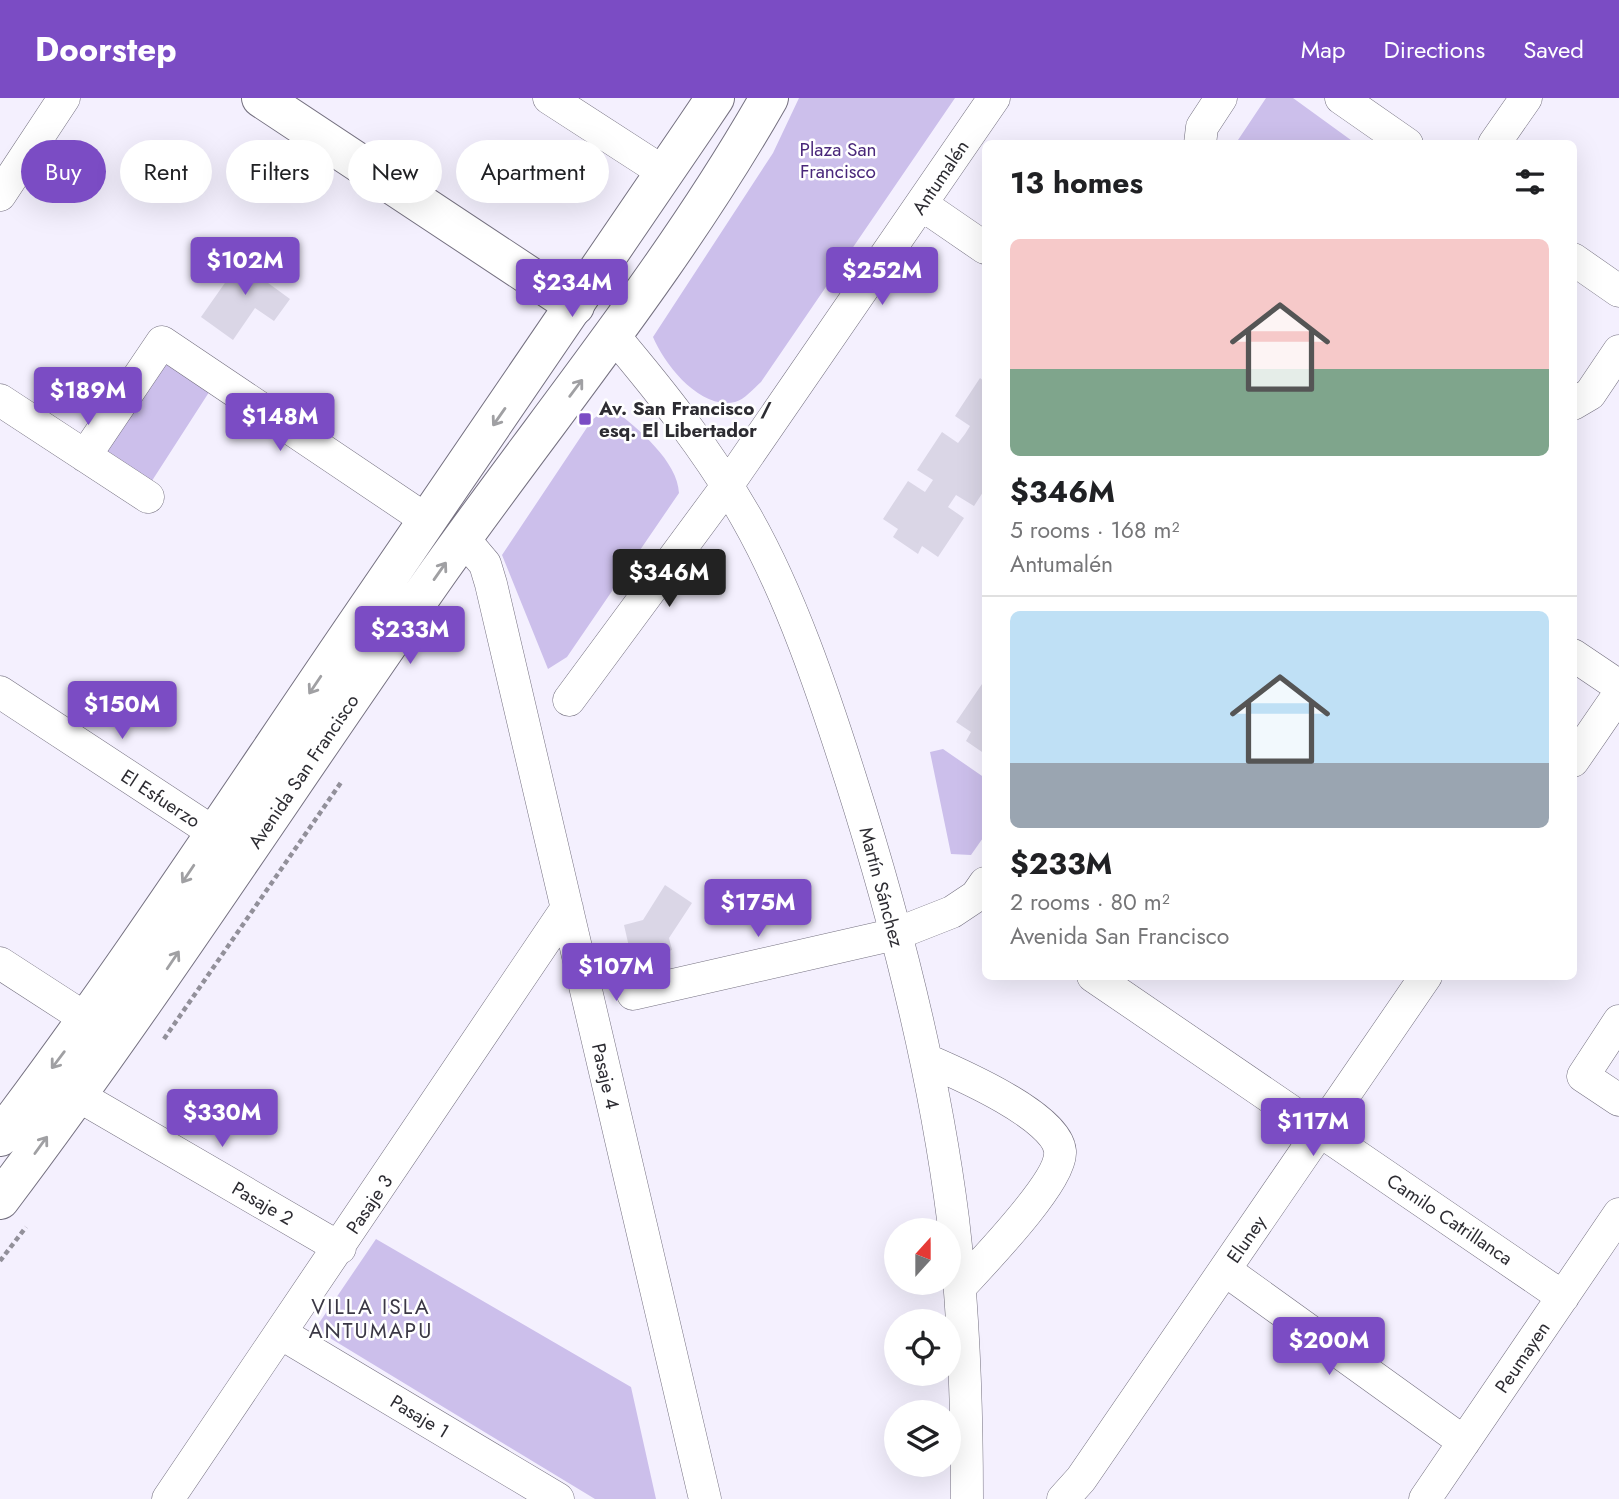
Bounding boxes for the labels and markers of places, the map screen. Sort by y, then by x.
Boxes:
pin: $102M [196,238,294,297]
pin: $252M [833,248,931,307]
pin: $234M [523,260,621,319]
pin: $189M [39,368,137,427]
pin: $148M [231,394,329,453]
place label: Av. San Francisco / esq. El Libertador [598,395,772,444]
marker: Av. San Francisco / esq. El Libertador [577,411,593,427]
pin: $346M [620,550,718,609]
pin: $233M [361,606,459,666]
pin: $150M [73,682,171,741]
pin: $175M [709,880,807,939]
pin: $107M [567,944,665,1003]
pin: $330M [173,1090,271,1149]
pin: $117M [1264,1098,1362,1158]
pin: $200M [1280,1318,1378,1377]

